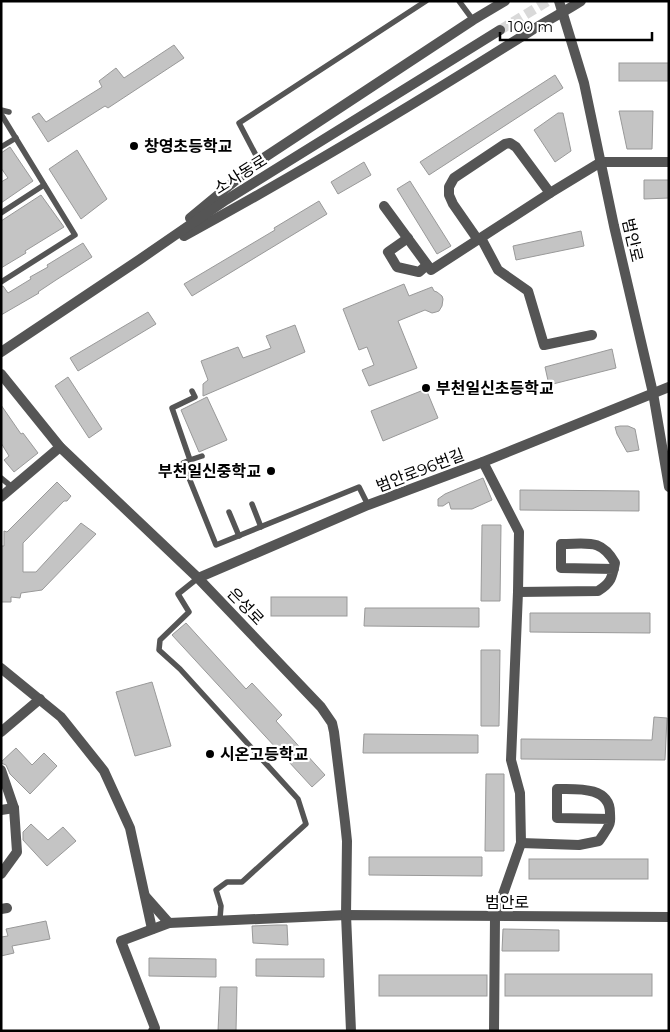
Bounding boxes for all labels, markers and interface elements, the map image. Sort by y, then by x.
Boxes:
scale bar [500,10,652,42]
text: 100 m [508,17,553,36]
place label: 창영초등학교 [144,137,233,156]
marker: 창영초등학교 [128,140,140,152]
street label: 소사동로 [210,151,270,198]
street label: 범안로 [618,216,647,264]
place label: 부천일신초등학교 [436,379,554,398]
marker: 부천일신초등학교 [420,382,432,394]
street label: 범안로96번길 [373,445,467,496]
place label: 부천일신중학교 [158,462,261,481]
marker: 부천일신중학교 [265,465,277,477]
street label: 은성로 [223,584,268,629]
place label: 시온고등학교 [220,745,309,764]
marker: 시온고등학교 [204,748,216,760]
street label: 범안로 [485,893,529,912]

